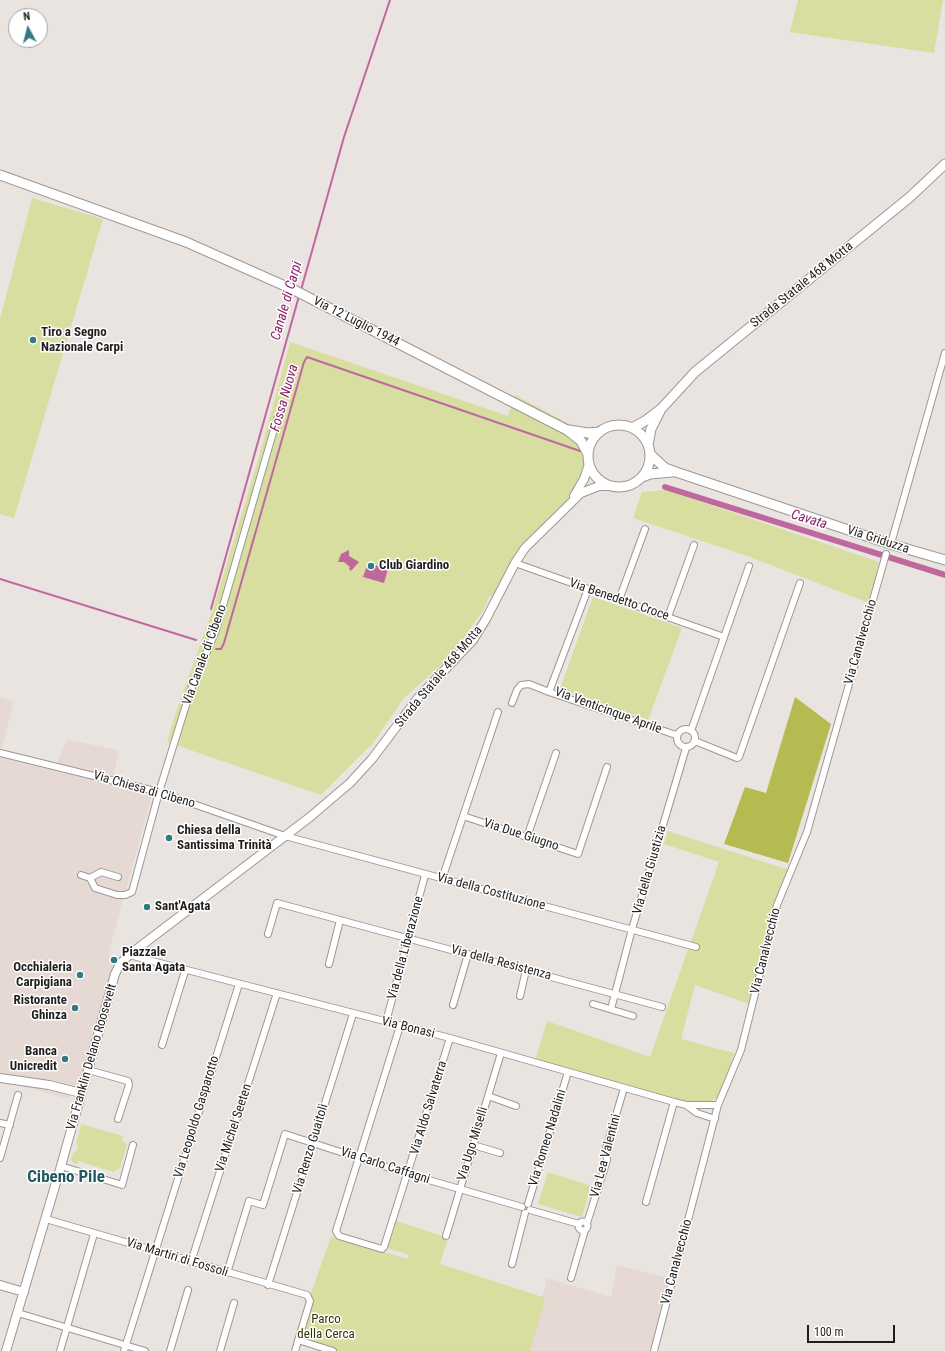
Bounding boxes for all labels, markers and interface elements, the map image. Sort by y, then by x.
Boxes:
north arrow [8,8,48,48]
text: N [22,10,31,23]
street label: Strada Statale 468 Motta [747,239,857,331]
water label: Canale di Carpi [268,260,306,342]
street label: Via 12 Luglio 1944 [310,293,402,351]
place label: Tiro a Segno Nazionale Carpi [41,325,123,356]
marker: Tiro a Segno Nazionale Carpi [28,335,38,345]
water label: Fossa Nuova [267,362,303,434]
water label: Cavata [789,507,829,533]
street label: Via Griduzza [845,523,911,557]
place label: Club Giardino [379,558,449,574]
marker: Club Giardino [366,561,376,571]
street label: Via Benedetto Croce [567,576,671,624]
street label: Via Canalvecchio [841,598,881,686]
street label: Via Canale di Cibeno [180,603,230,707]
street label: Strada Statale 468 Motta [392,623,486,731]
street label: Via Venticinque Aprile [552,684,664,738]
street label: Via Chiesa di Cibeno [91,768,197,812]
street label: Via Due Giugno [481,815,561,855]
place label: Chiesa della Santissima Trinità [177,823,272,854]
street label: Via della Giustizia [630,824,670,916]
marker: Chiesa della Santissima Trinità [164,833,174,843]
street label: Via della Costituzione [435,870,547,914]
street label: Via della Liberazione [385,895,427,1001]
place label: Sant'Agata [155,899,210,915]
marker: Sant'Agata [142,902,152,912]
street label: Via Canalvecchio [748,906,784,996]
street label: Via della Resistenza [449,942,553,984]
place label: Piazzale Santa Agata [122,945,185,976]
marker: Piazzale Santa Agata [109,955,119,965]
place label: Occhialeria Carpigiana [13,960,72,991]
marker: Occhialeria Carpigiana [75,970,85,980]
street label: Via Franklin Delano Roosevelt [64,982,120,1132]
place label: Ristorante Ghinza [14,993,67,1024]
marker: Ristorante Ghinza [70,1003,80,1013]
street label: Via Bonasi [380,1014,436,1042]
place label: Banca Unicredit [10,1044,57,1075]
marker: Banca Unicredit [60,1054,70,1064]
street label: Via Leopoldo Gasparotto [171,1054,223,1180]
street label: Via Aldo Salvaterra [407,1059,451,1157]
street label: Via Michel Seeten [212,1082,256,1174]
street label: Via Romeo Nadalini [526,1088,570,1188]
street label: Via Renzo Guaitoli [290,1102,332,1196]
street label: Via Ugo Miselli [454,1105,492,1183]
street label: Via Lea Valentini [587,1113,625,1199]
street label: Via Carlo Caffagni [338,1144,432,1188]
district label: Cibeno Pile [27,1168,105,1188]
street label: Via Canalvecchio [658,1218,696,1306]
street label: Via Martiri di Fossoli [124,1235,230,1281]
park label: Parco della Cerca [297,1312,355,1343]
scale bar [809,1317,897,1343]
text: 100 m [814,1325,844,1339]

